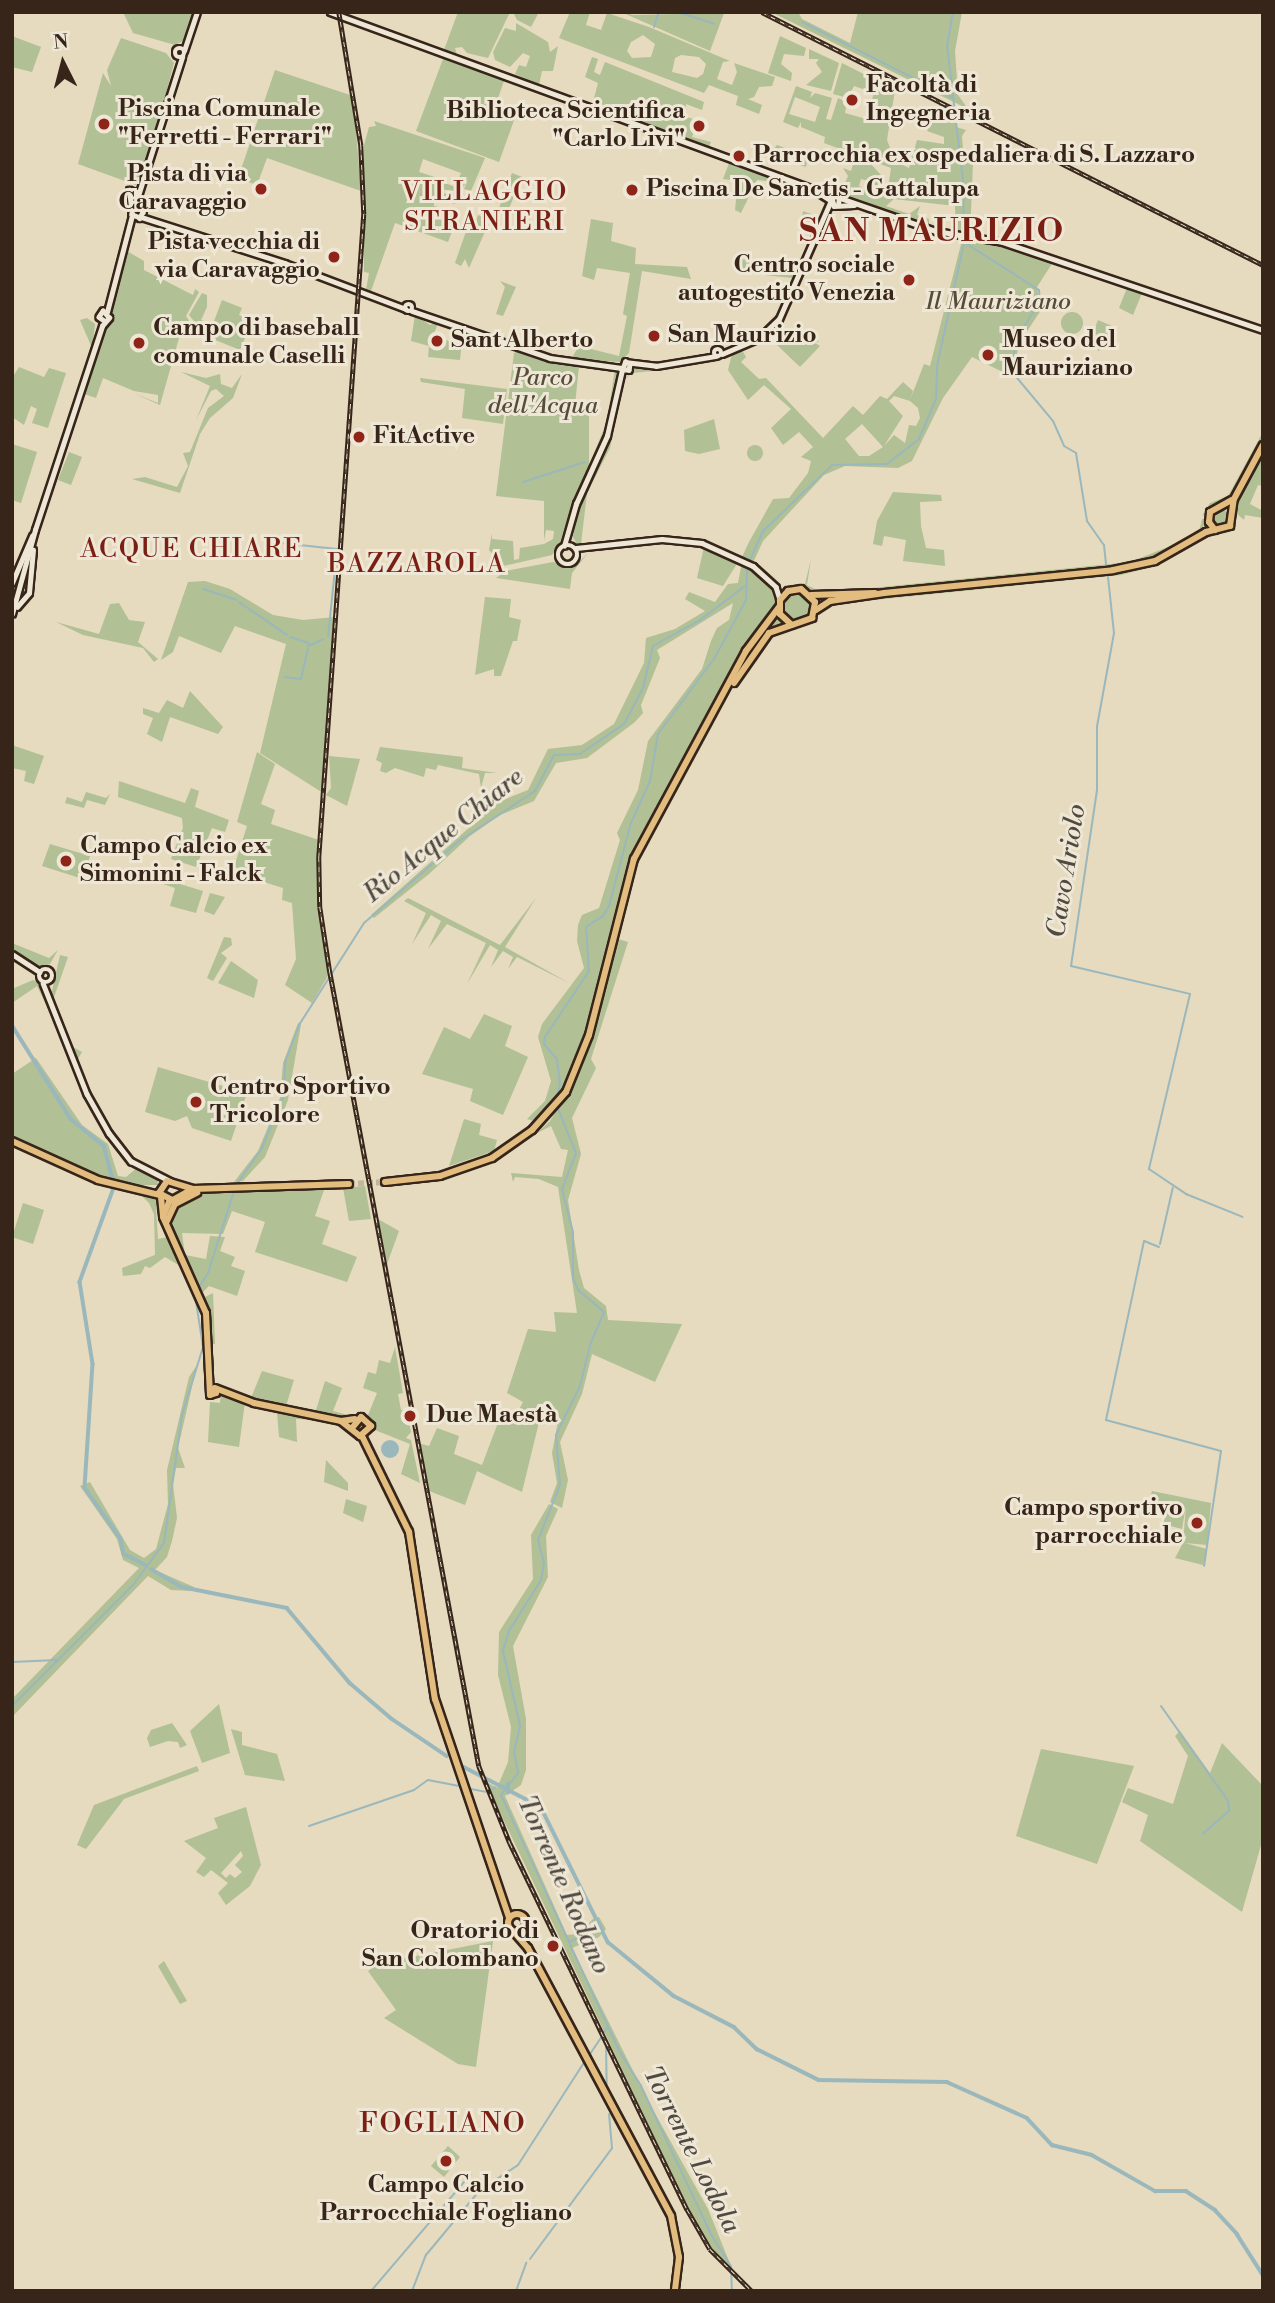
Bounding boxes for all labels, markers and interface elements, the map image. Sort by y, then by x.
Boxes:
north arrow [28,28,98,98]
text: N [52,29,70,55]
place label: Facoltà di Ingegneria [866,72,991,128]
marker: Facoltà di Ingegneria [844,92,860,108]
place label: Piscina Comunale "Ferretti - Ferrari" [118,96,332,152]
place label: Biblioteca Scientifica "Carlo Livi" [446,98,685,154]
marker: Piscina Comunale "Ferretti - Ferrari" [96,116,112,132]
marker: Biblioteca Scientifica "Carlo Livi" [691,118,707,134]
place label: Parrocchia ex ospedaliera di S. Lazzaro [753,142,1195,170]
marker: Parrocchia ex ospedaliera di S. Lazzaro [731,148,747,164]
place label: Pista di via Caravaggio [118,161,247,217]
place label: Piscina De Sanctis - Gattalupa [646,176,979,204]
district label: VILLAGGIO STRANIERI [403,177,567,238]
marker: Pista di via Caravaggio [253,181,269,197]
marker: Piscina De Sanctis - Gattalupa [624,182,640,198]
district label: SAN MAURIZIO [800,212,1064,250]
place label: Pista vecchia di via Caravaggio [148,229,320,285]
marker: Pista vecchia di via Caravaggio [326,249,342,265]
place label: Centro sociale autogestito Venezia [678,252,895,308]
marker: Centro sociale autogestito Venezia [901,272,917,288]
park label: Il Mauriziano [925,289,1071,317]
place label: Campo di baseball comunale Caselli [153,315,360,371]
place label: San Maurizio [668,322,817,350]
place label: Sant Alberto [451,327,593,355]
place label: Museo del Mauriziano [1002,327,1133,383]
marker: San Maurizio [646,328,662,344]
marker: Sant Alberto [429,333,445,349]
marker: Campo di baseball comunale Caselli [131,335,147,351]
marker: Museo del Mauriziano [980,347,996,363]
park label: Parco dell'Acqua [488,365,598,421]
place label: FitActive [373,423,475,451]
marker: FitActive [351,429,367,445]
district label: ACQUE CHIARE [82,534,302,566]
district label: BAZZAROLA [329,549,505,581]
water label: Rio Acque Chiare [358,762,530,910]
water label: Cavo Ariolo [1041,802,1093,940]
place label: Campo Calcio ex Simonini - Falck [80,833,268,889]
marker: Campo Calcio ex Simonini - Falck [58,853,74,869]
place label: Centro Sportivo Tricolore [210,1074,391,1130]
marker: Centro Sportivo Tricolore [188,1094,204,1110]
place label: Due Maestà [426,1402,557,1430]
marker: Due Maestà [400,1406,420,1426]
place label: Campo sportivo parrocchiale [1004,1495,1183,1551]
marker: Campo sportivo parrocchiale [1189,1515,1205,1531]
water label: Torrente Rodano [510,1791,616,1979]
place label: Oratorio di San Colombano [362,1918,539,1974]
marker: Oratorio di San Colombano [545,1938,561,1954]
water label: Torrente Lodola [635,2061,747,2239]
district label: FOGLIANO [360,2107,526,2141]
marker: Campo Calcio Parrocchiale Fogliano [438,2153,454,2169]
place label: Campo Calcio Parrocchiale Fogliano [320,2172,572,2228]

